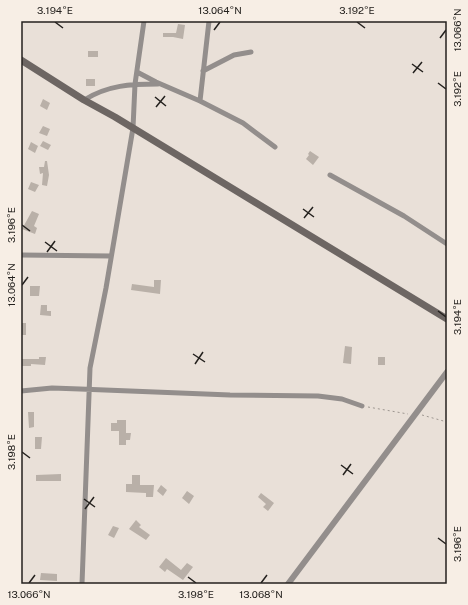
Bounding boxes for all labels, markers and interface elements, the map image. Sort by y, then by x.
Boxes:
text: 3.194°E [37,4,73,16]
text: 13.064°N [198,4,242,16]
text: 3.192°E [339,4,375,16]
text: 13.066°N [451,8,463,52]
text: 3.192°E [451,71,463,107]
text: 3.196°E [5,207,17,243]
text: 13.064°N [5,263,17,307]
text: 3.194°E [451,299,463,335]
text: 3.198°E [5,434,17,470]
text: 3.196°E [451,526,463,562]
text: 13.066°N [7,588,51,600]
text: 3.198°E [178,588,214,600]
text: 13.068°N [239,588,283,600]

